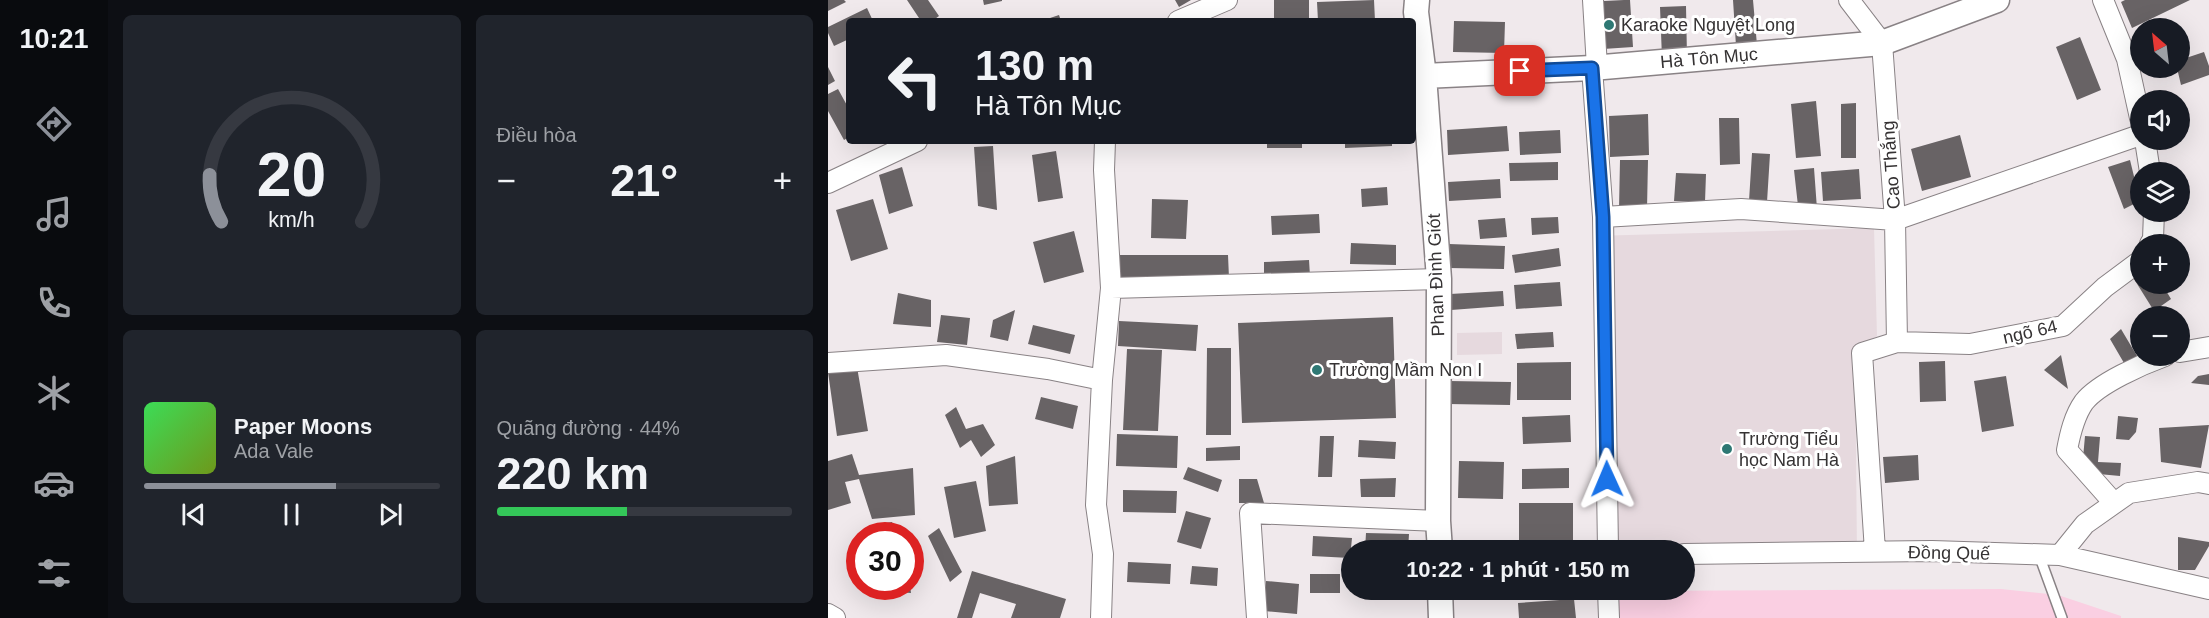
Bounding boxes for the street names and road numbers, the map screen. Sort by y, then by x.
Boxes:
street label: Hà Tôn Mục [1659,44,1759,72]
street label: Cao Thắng [1877,120,1904,210]
street label: Phan Đình Giót [1424,213,1448,337]
street label: ngõ 64 [2001,316,2059,348]
street label: Đồng Quế [1908,542,1990,564]

